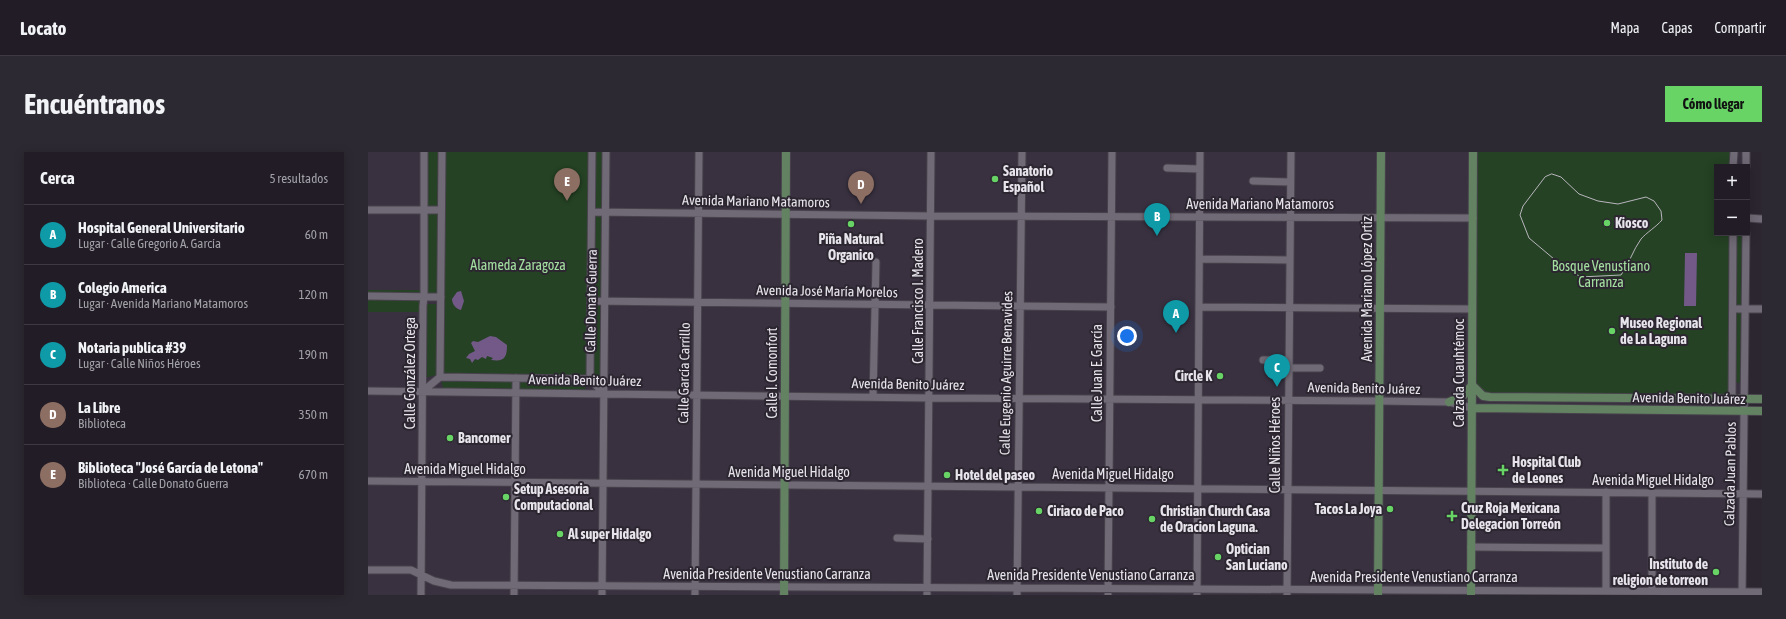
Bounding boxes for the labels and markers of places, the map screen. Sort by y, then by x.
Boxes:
place label: Sanatorio Español [1003,163,1054,195]
pin: E [554,168,580,201]
pin: D [848,171,874,204]
marker: Sanatorio Español [990,174,1000,184]
pin: B [1144,203,1170,236]
place label: Kiosco [1615,215,1649,231]
marker: Kiosco [1602,218,1612,228]
marker: Piña Natural Organico [846,219,856,229]
place label: Piña Natural Organico [819,231,884,263]
pin: A [1163,300,1189,333]
place label: Museo Regional de La Laguna [1620,315,1702,347]
marker: Museo Regional de La Laguna [1607,326,1617,336]
pin: C [1264,354,1290,387]
place label: Circle K [1174,368,1212,384]
marker: Circle K [1215,371,1225,381]
place label: Bancomer [458,430,511,446]
marker: Bancomer [445,433,455,443]
place label: Hospital Club de Leones [1512,454,1581,486]
marker: Hospital Club de Leones [1497,464,1509,476]
place label: Hotel del paseo [955,467,1036,483]
marker: Hotel del paseo [942,470,952,480]
place label: Setup Asesoria Computacional [514,481,593,513]
marker: Setup Asesoria Computacional [501,492,511,502]
place label: Cruz Roja Mexicana Delegacion Torreón [1461,500,1561,532]
place label: Tacos La Joya [1315,501,1382,517]
place label: Ciriaco de Paco [1047,503,1124,519]
place label: Christian Church Casa de Oracion Laguna. [1160,503,1270,535]
marker: Tacos La Joya [1385,504,1395,514]
marker: Ciriaco de Paco [1034,506,1044,516]
marker: Cruz Roja Mexicana Delegacion Torreón [1446,510,1458,522]
marker: Christian Church Casa de Oracion Laguna. [1147,514,1157,524]
place label: Al super Hidalgo [567,526,652,542]
marker: Al super Hidalgo [555,529,565,539]
place label: Optician San Luciano [1226,541,1288,573]
marker: Optician San Luciano [1213,552,1223,562]
place label: Instituto de religion de torreon [1613,556,1708,588]
marker: Instituto de religion de torreon [1711,567,1721,577]

